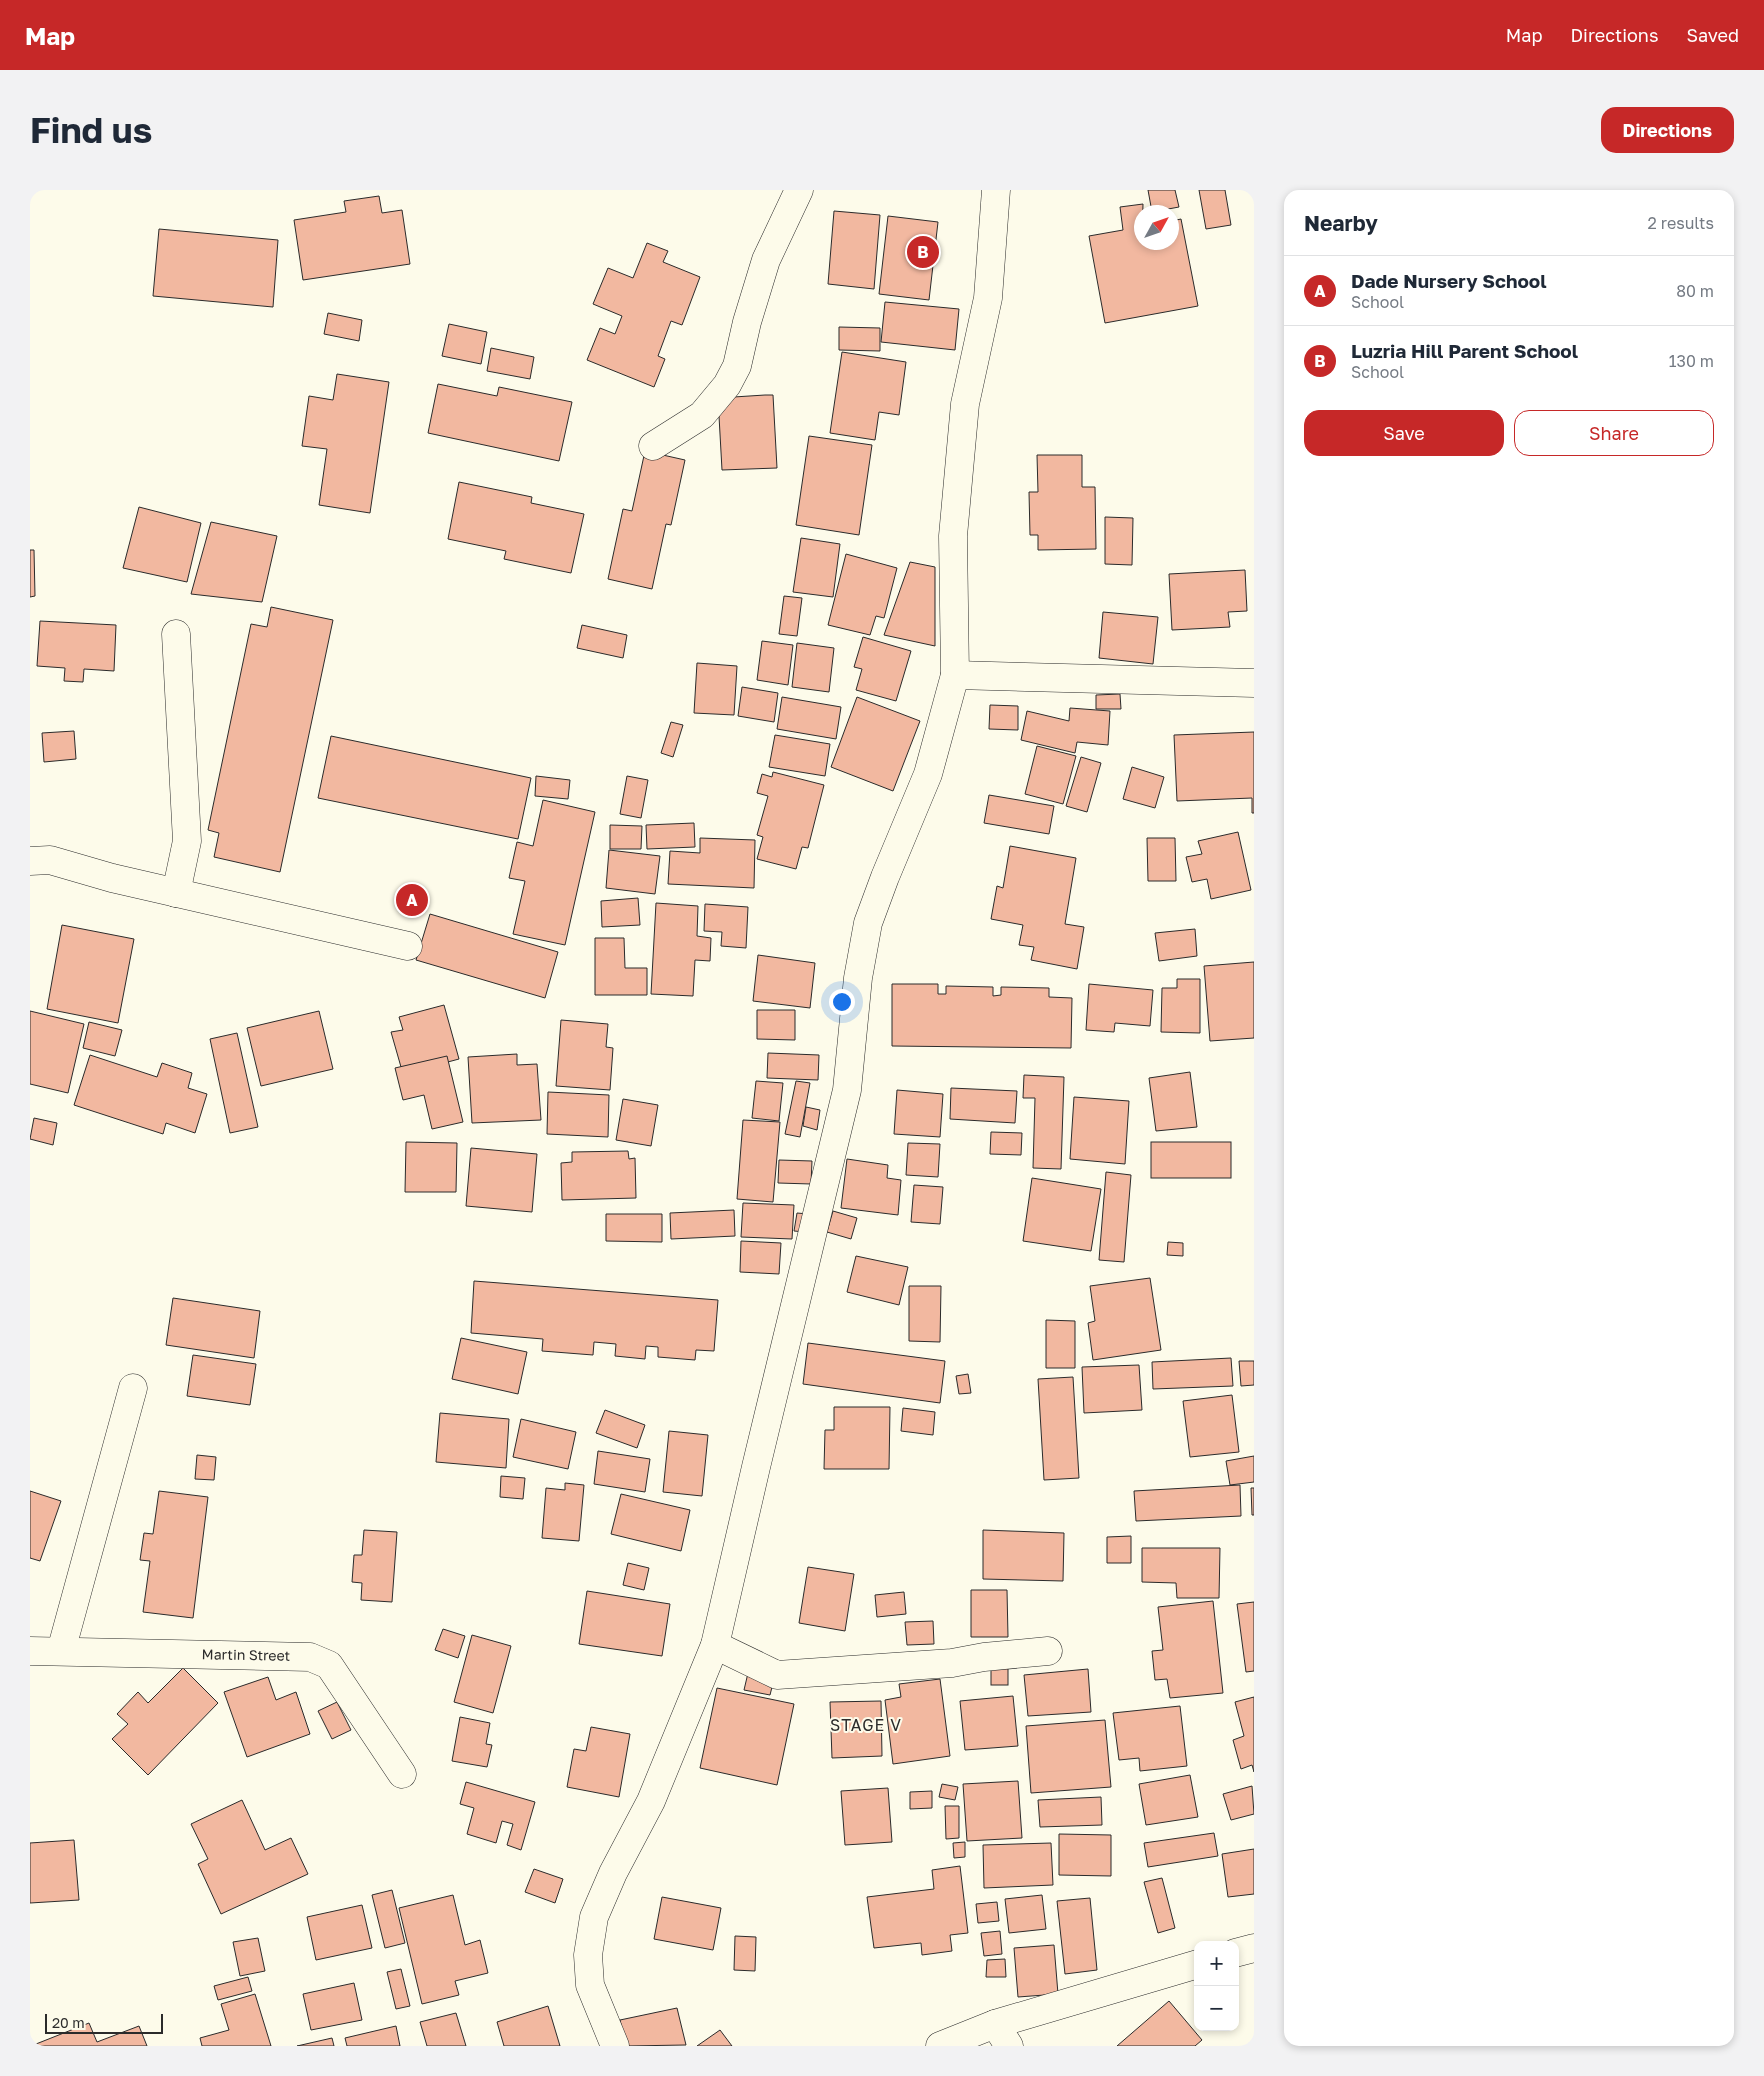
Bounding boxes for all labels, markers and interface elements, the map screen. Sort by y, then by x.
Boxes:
text: Map [25,21,75,50]
text: Map [1506,24,1542,46]
text: Directions [1570,24,1658,46]
text: Saved [1686,24,1739,46]
button: Directions [1601,107,1734,153]
text: Find us [30,109,152,151]
north arrow [1134,205,1179,250]
text: Nearby [1304,210,1378,236]
text: 2 results [1648,213,1714,233]
pin: B [907,233,939,271]
text: Dade Nursery School [1351,269,1547,292]
text: A [1314,281,1326,301]
text: 80 m [1676,281,1714,301]
text: School [1351,292,1404,312]
text: Luzria Hill Parent School [1351,339,1578,362]
text: B [1314,351,1326,371]
text: 130 m [1669,351,1714,371]
text: School [1351,362,1404,382]
button: Save [1304,410,1504,456]
button: Share [1514,410,1714,456]
pin: A [396,881,428,919]
your location [829,989,855,1015]
street label: Martin Street [202,1645,290,1664]
district label: STAGE V [830,1715,902,1735]
map controls [1194,1941,1239,2031]
button: + [1194,1941,1239,1986]
button: − [1194,1986,1239,2031]
scale bar [45,2011,162,2034]
text: 20 m [52,2014,85,2031]

